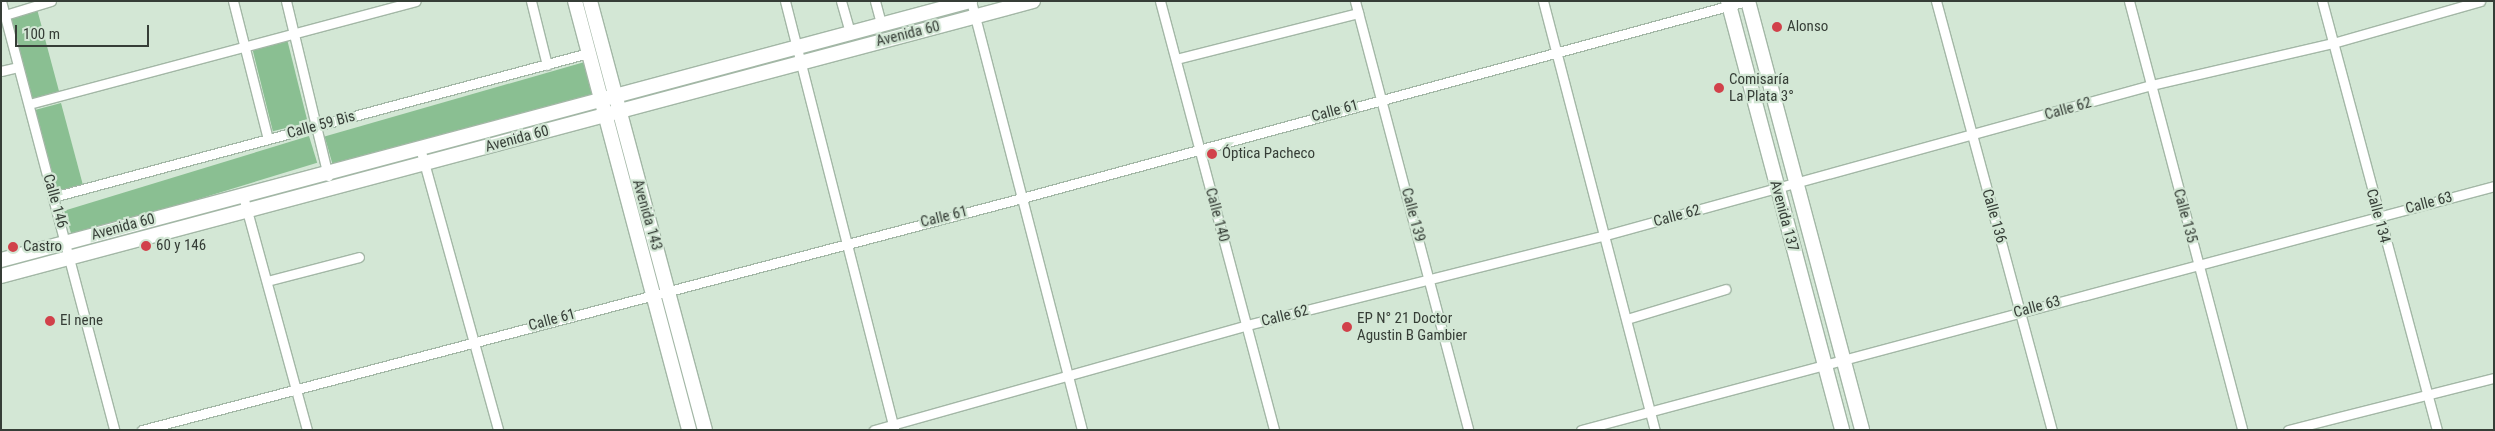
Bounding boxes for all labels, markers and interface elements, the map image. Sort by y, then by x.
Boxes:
scale bar [18,15,151,47]
street label: Avenida 60 [874,17,942,51]
place label: Alonso [1787,18,1828,36]
marker: Alonso [1771,21,1783,33]
text: 100 m [23,25,60,43]
place label: Comisaría La Plata 3° [1729,70,1794,105]
marker: Comisaría La Plata 3° [1713,82,1725,94]
street label: Calle 62 [2043,94,2093,124]
street label: Calle 61 [1310,96,1360,126]
street label: Calle 59 Bis [285,107,357,143]
street label: Avenida 60 [483,122,551,156]
place label: Óptica Pacheco [1222,145,1315,163]
marker: Óptica Pacheco [1206,148,1218,160]
street label: Calle 146 [39,172,71,230]
street label: Avenida 143 [628,178,666,252]
street label: Avenida 137 [1766,179,1802,253]
street label: Calle 140 [1201,186,1233,244]
street label: Calle 139 [1397,186,1429,244]
street label: Calle 136 [1978,187,2010,245]
street label: Calle 135 [2169,187,2201,245]
street label: Calle 134 [2362,187,2394,245]
street label: Calle 63 [2404,188,2454,218]
street label: Calle 62 [1652,201,1702,231]
street label: Calle 61 [919,202,969,232]
street label: Avenida 60 [89,210,157,244]
place label: 60 y 146 [156,237,206,255]
place label: Castro [23,238,62,256]
marker: 60 y 146 [140,240,152,252]
marker: Castro [7,241,19,253]
street label: Calle 63 [2012,292,2062,322]
street label: Calle 62 [1260,301,1310,331]
street label: Calle 61 [527,305,577,335]
place label: EP N° 21 Doctor Agustin B Gambier [1357,309,1467,344]
place label: El nene [60,312,103,330]
marker: El nene [44,315,56,327]
marker: EP N° 21 Doctor Agustin B Gambier [1341,321,1353,333]

